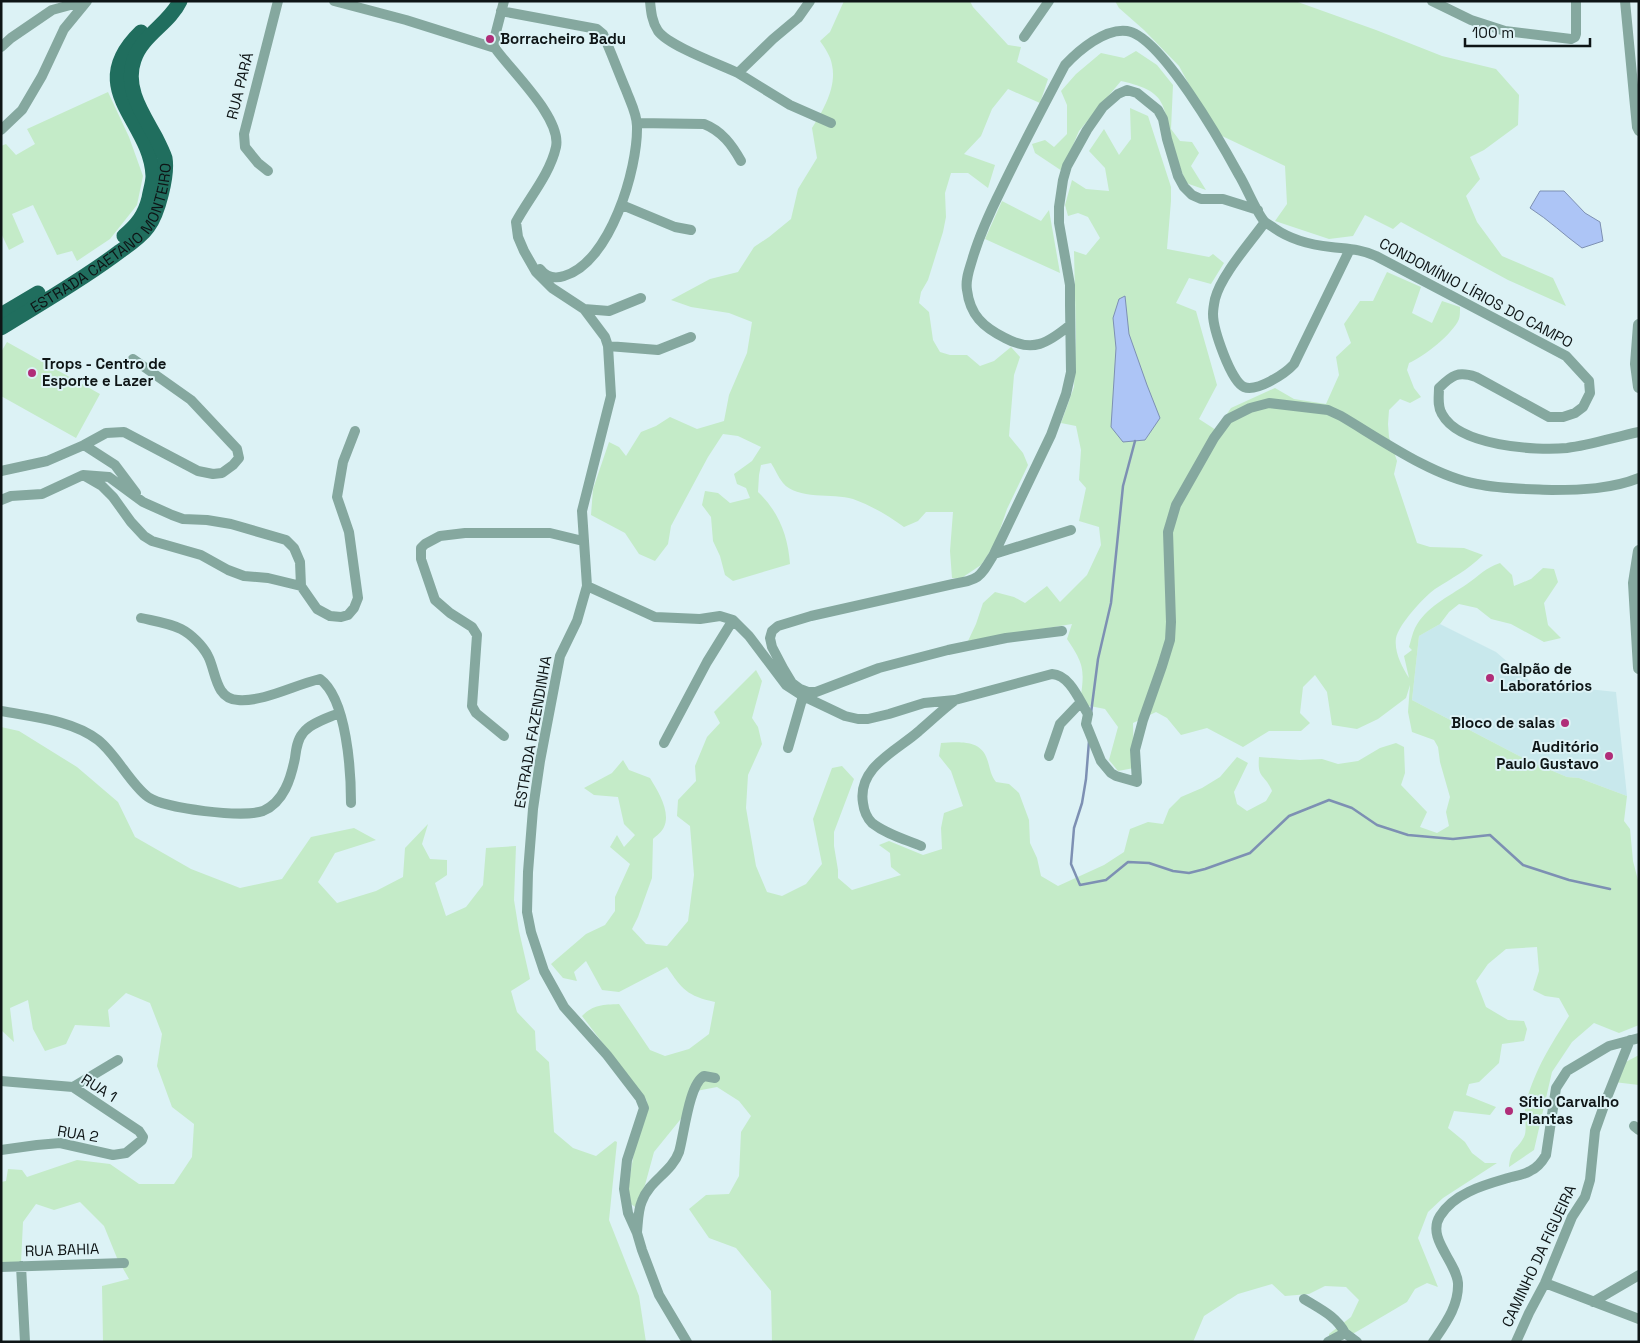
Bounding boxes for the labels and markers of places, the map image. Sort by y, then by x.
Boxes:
place label: Borracheiro Badu [500,29,626,48]
marker: Borracheiro Badu [484,33,496,45]
place label: Trops - Centro de Esporte e Lazer [42,354,167,390]
marker: Trops - Centro de Esporte e Lazer [26,367,38,379]
place label: Galpão de Laboratórios [1500,659,1592,695]
marker: Galpão de Laboratórios [1484,672,1496,684]
place label: Bloco de salas [1451,713,1555,732]
marker: Bloco de salas [1559,717,1571,729]
place label: Auditório Paulo Gustavo [1496,737,1599,773]
marker: Auditório Paulo Gustavo [1603,750,1615,762]
place label: Sítio Carvalho Plantas [1519,1092,1619,1128]
marker: Sítio Carvalho Plantas [1503,1105,1515,1117]

